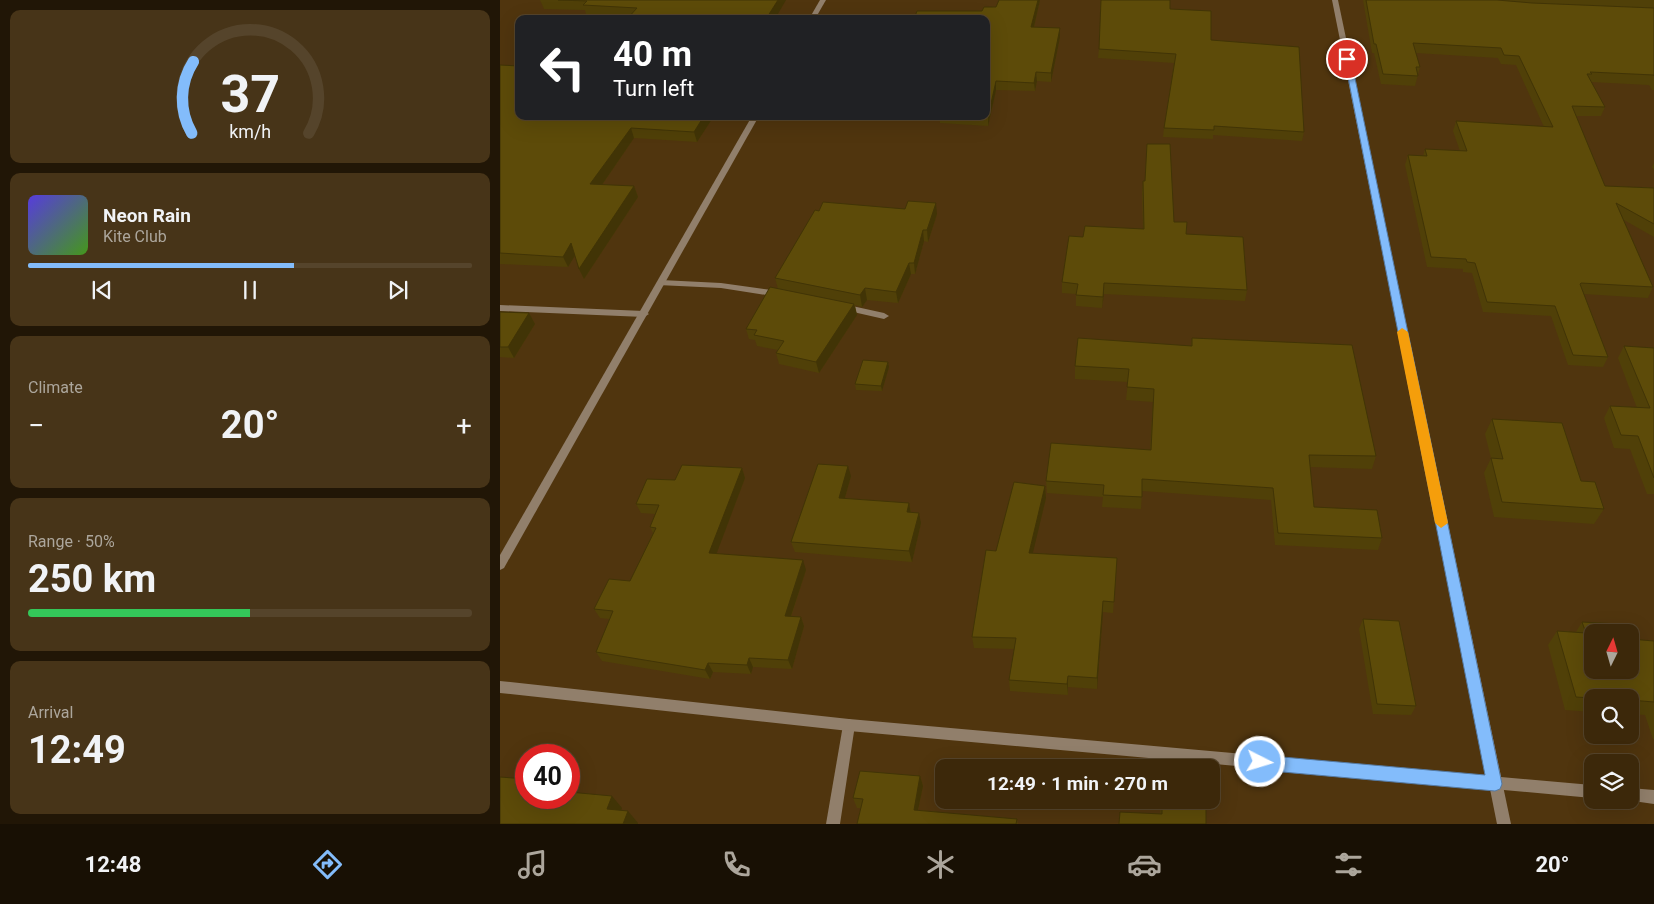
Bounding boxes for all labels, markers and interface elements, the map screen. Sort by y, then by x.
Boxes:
text: 40 m [613,34,692,75]
icon: left [530,35,595,100]
pin [1326,38,1368,80]
icon: arrive [1333,45,1361,73]
text: 37 [220,64,280,125]
text: Turn left [613,76,694,101]
text: km/h [229,121,271,142]
text: Neon Rain [103,204,191,227]
text: Kite Club [103,227,167,246]
icon: previous [88,276,116,304]
icon: pause [236,276,264,304]
icon: next [384,276,412,304]
text: Climate [28,378,83,397]
text: 20° [221,403,279,447]
text: − [28,409,44,442]
text: + [456,409,472,442]
text: Range · 50% [28,532,115,551]
text: 250 km [28,557,156,601]
north arrow [1584,624,1639,679]
map controls [1584,624,1639,809]
button: search [1584,689,1639,744]
text: Arrival [28,703,73,722]
text: 12:49 [28,728,126,772]
position arrow [1233,735,1285,787]
speed limit sign: 40 [515,744,580,809]
button: layers [1584,754,1639,809]
text: 12:49 · 1 min · 270 m [987,772,1168,795]
icon: directions [310,847,345,882]
icon: music [515,847,550,882]
icon: phone [719,847,754,882]
icon: climate [923,847,958,882]
icon: car [1127,847,1162,882]
icon: filters [1331,847,1366,882]
text: 12:48 [85,852,141,877]
text: 20° [1535,852,1569,877]

